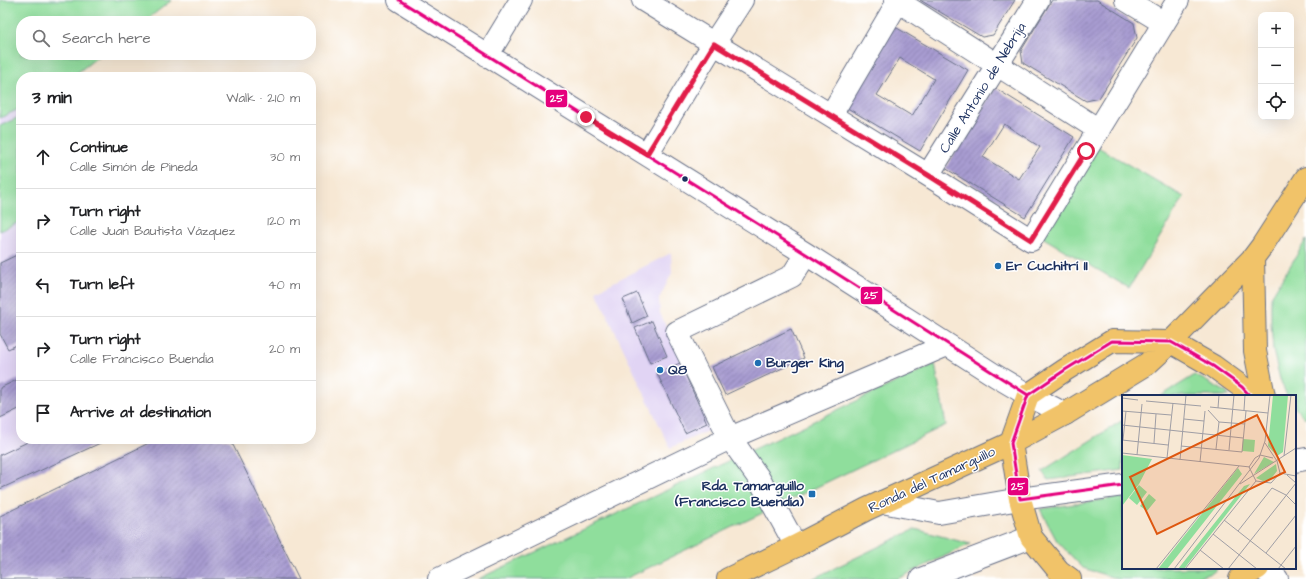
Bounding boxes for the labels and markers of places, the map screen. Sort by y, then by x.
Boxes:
unlabelled marker [680,174,690,184]
place label: Er Cuchitrí II [1006,256,1088,276]
marker: Er Cuchitrí II [993,261,1003,271]
place label: Burger King [766,353,845,374]
marker: Burger King [753,358,763,368]
place label: Q8 [668,360,687,380]
marker: Q8 [655,365,665,375]
place label: Rda. Tamarguillo (Francisco Buendía) [674,476,804,512]
marker: Rda. Tamarguillo (Francisco Buendía) [807,489,817,499]

